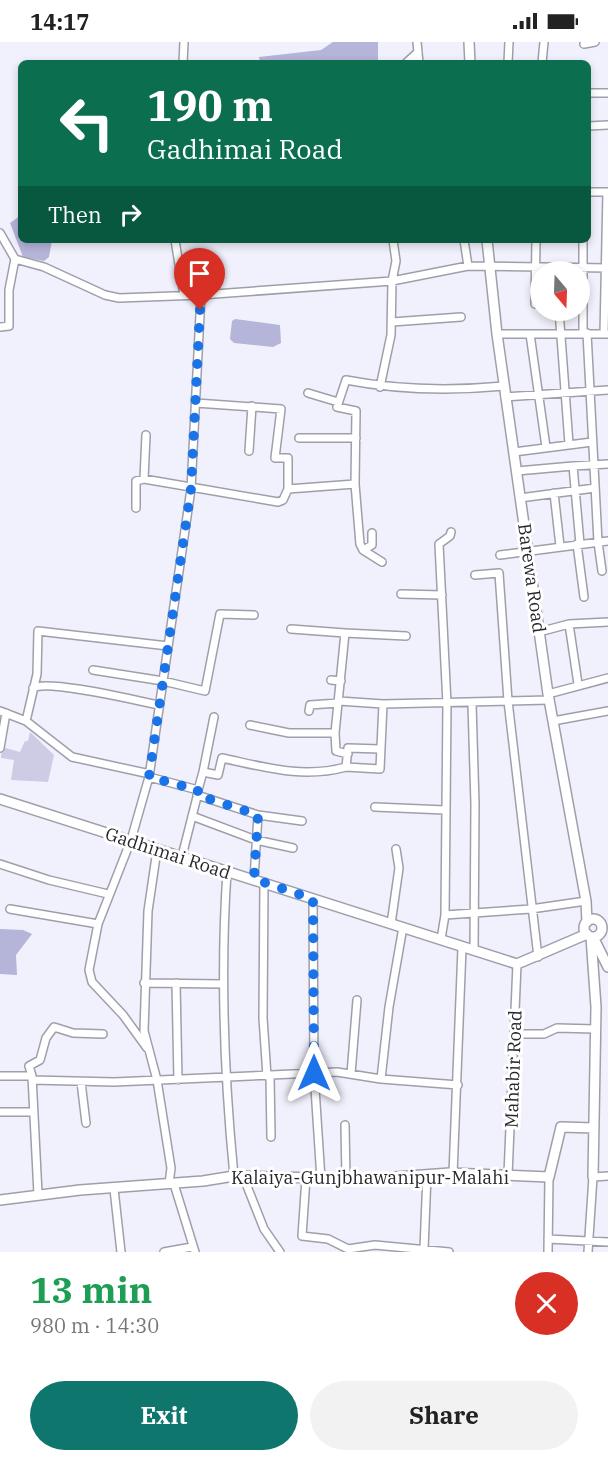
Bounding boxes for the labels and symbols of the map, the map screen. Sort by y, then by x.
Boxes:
pin [174,248,225,310]
north arrow [530,261,590,321]
street label: Barewa Road [513,522,551,634]
street label: Gadhimai Road [102,822,234,884]
street label: Mahabir Road [499,1010,527,1128]
position arrow [282,1041,346,1105]
street label: Kalaiya-Gunjbhawanipur-Malahi [231,1166,509,1189]

